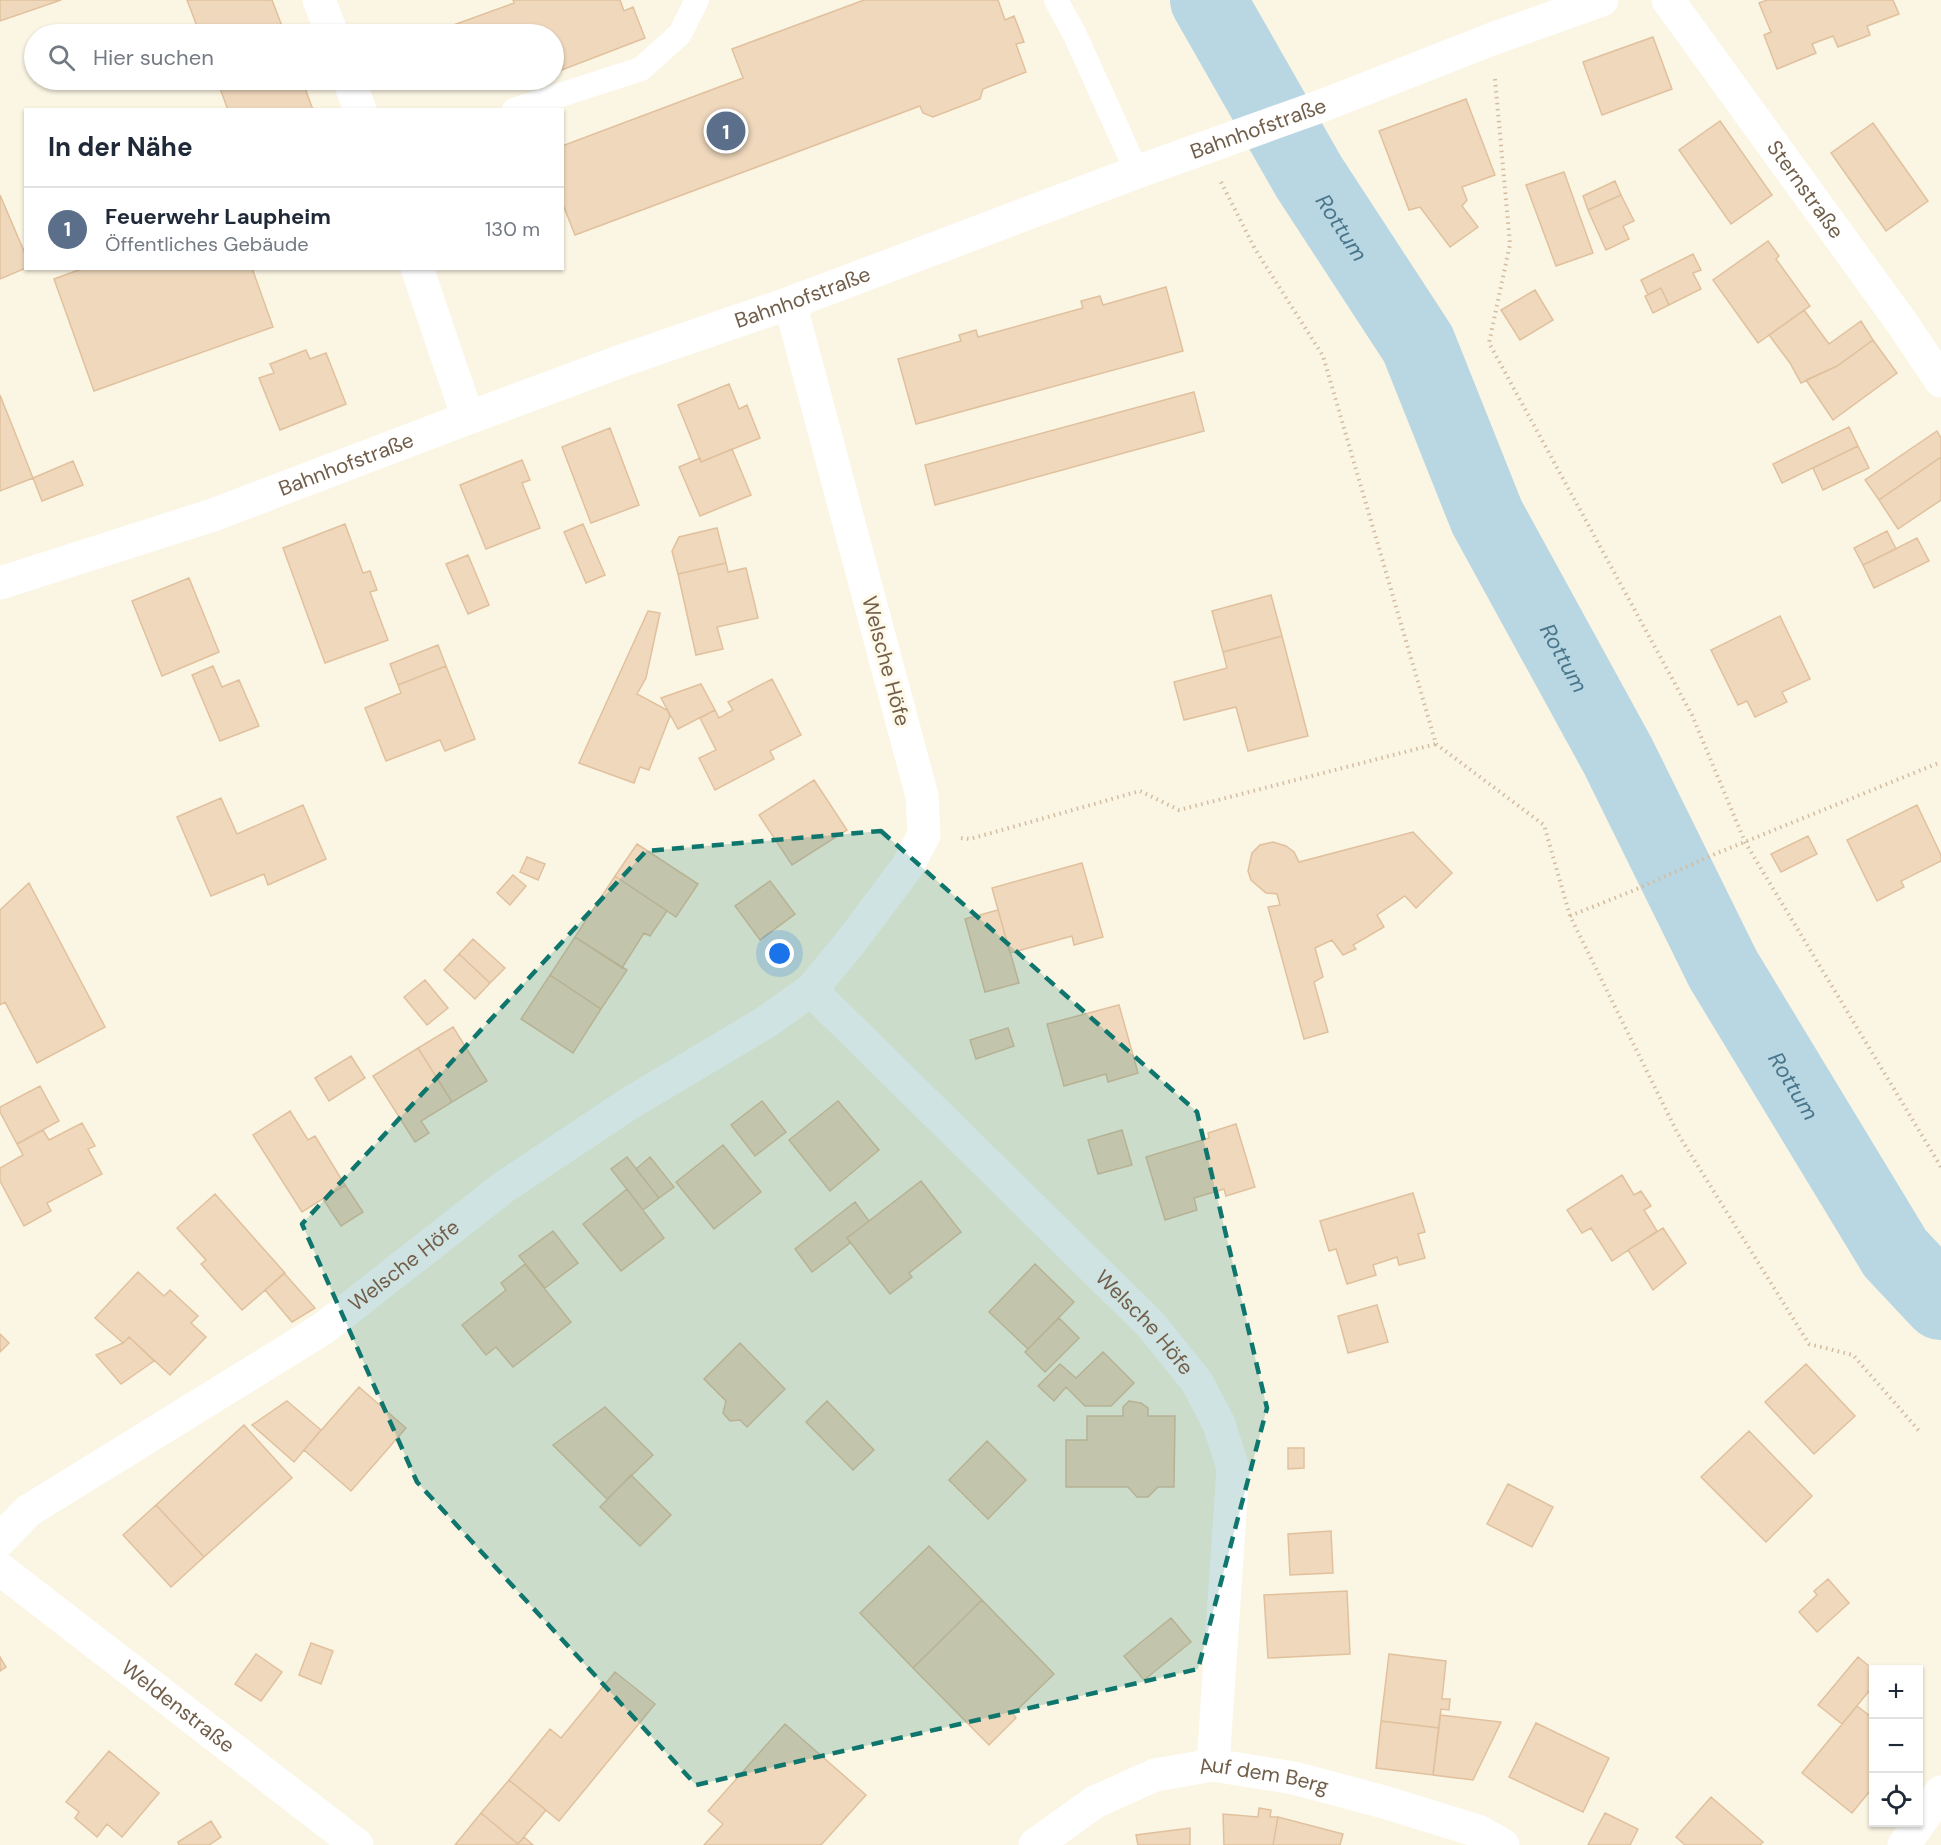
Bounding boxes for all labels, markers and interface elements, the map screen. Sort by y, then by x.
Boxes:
search box [24,24,564,90]
icon: search [45,41,78,74]
text: Hier suchen [93,43,214,72]
street label: Bahnhofstraße [1186,91,1330,166]
pin: 1 [706,108,746,154]
text: In der Nähe [48,130,193,164]
street label: Sternstraße [1760,135,1850,244]
water label: Rottum [1309,188,1374,267]
text: Feuerwehr Laupheim [105,202,331,231]
text: 1 [64,216,71,242]
text: 130 m [485,216,540,242]
text: Öffentliches Gebäude [105,231,309,257]
street label: Bahnhofstraße [731,260,874,335]
street label: Bahnhofstraße [274,426,418,503]
street label: Welsche Höfe [855,593,917,729]
water label: Rottum [1534,618,1595,697]
your location [765,939,794,968]
water label: Rottum [1762,1046,1825,1125]
street label: Welsche Höfe [343,1213,465,1317]
street label: Welsche Höfe [1089,1264,1200,1381]
street label: Weldenstraße [116,1654,240,1759]
map controls [1869,1665,1923,1827]
button: + [1869,1665,1923,1719]
button: − [1869,1719,1923,1773]
street label: Auf dem Berg [1196,1751,1332,1801]
button: locate [1869,1773,1923,1827]

